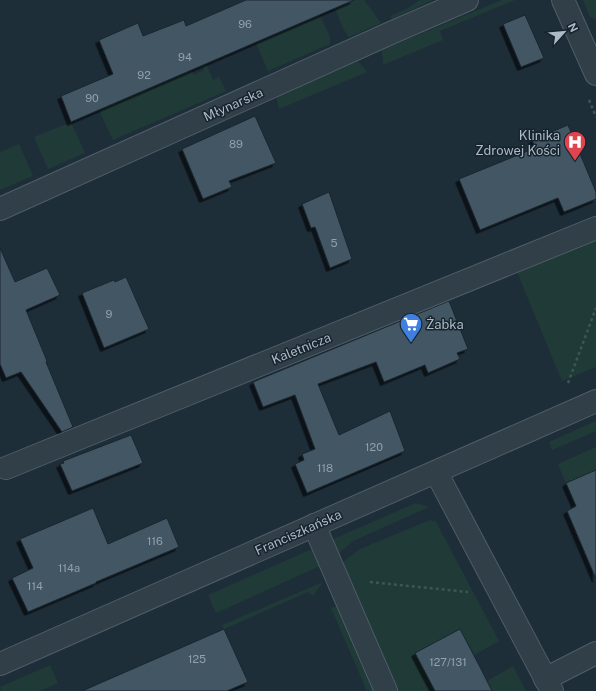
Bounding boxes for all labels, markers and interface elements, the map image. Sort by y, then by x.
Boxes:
north arrow [544,12,584,52]
house number: 96 [238,18,252,30]
text: N [566,21,580,34]
house number: 94 [178,51,192,63]
house number: 92 [137,69,151,81]
street label: Młynarska [201,85,265,124]
house number: 90 [85,92,99,104]
place label: Klinika Zdrowej Kości [475,128,560,158]
hospital icon: Klinika Zdrowej Kości [562,129,588,162]
house number: 89 [229,138,243,150]
house number: 5 [330,237,338,249]
house number: 9 [106,308,113,320]
supermarket icon: Żabka [398,311,424,344]
place label: Żabka [426,317,464,332]
street label: Kaletnicza [269,330,333,367]
house number: 120 [365,441,383,453]
house number: 118 [317,462,333,474]
street label: Franciszkańska [253,507,344,558]
house number: 116 [147,535,163,547]
house number: 114a [58,562,80,574]
house number: 114 [27,580,43,592]
house number: 125 [188,653,206,665]
house number: 127/131 [429,656,467,668]

